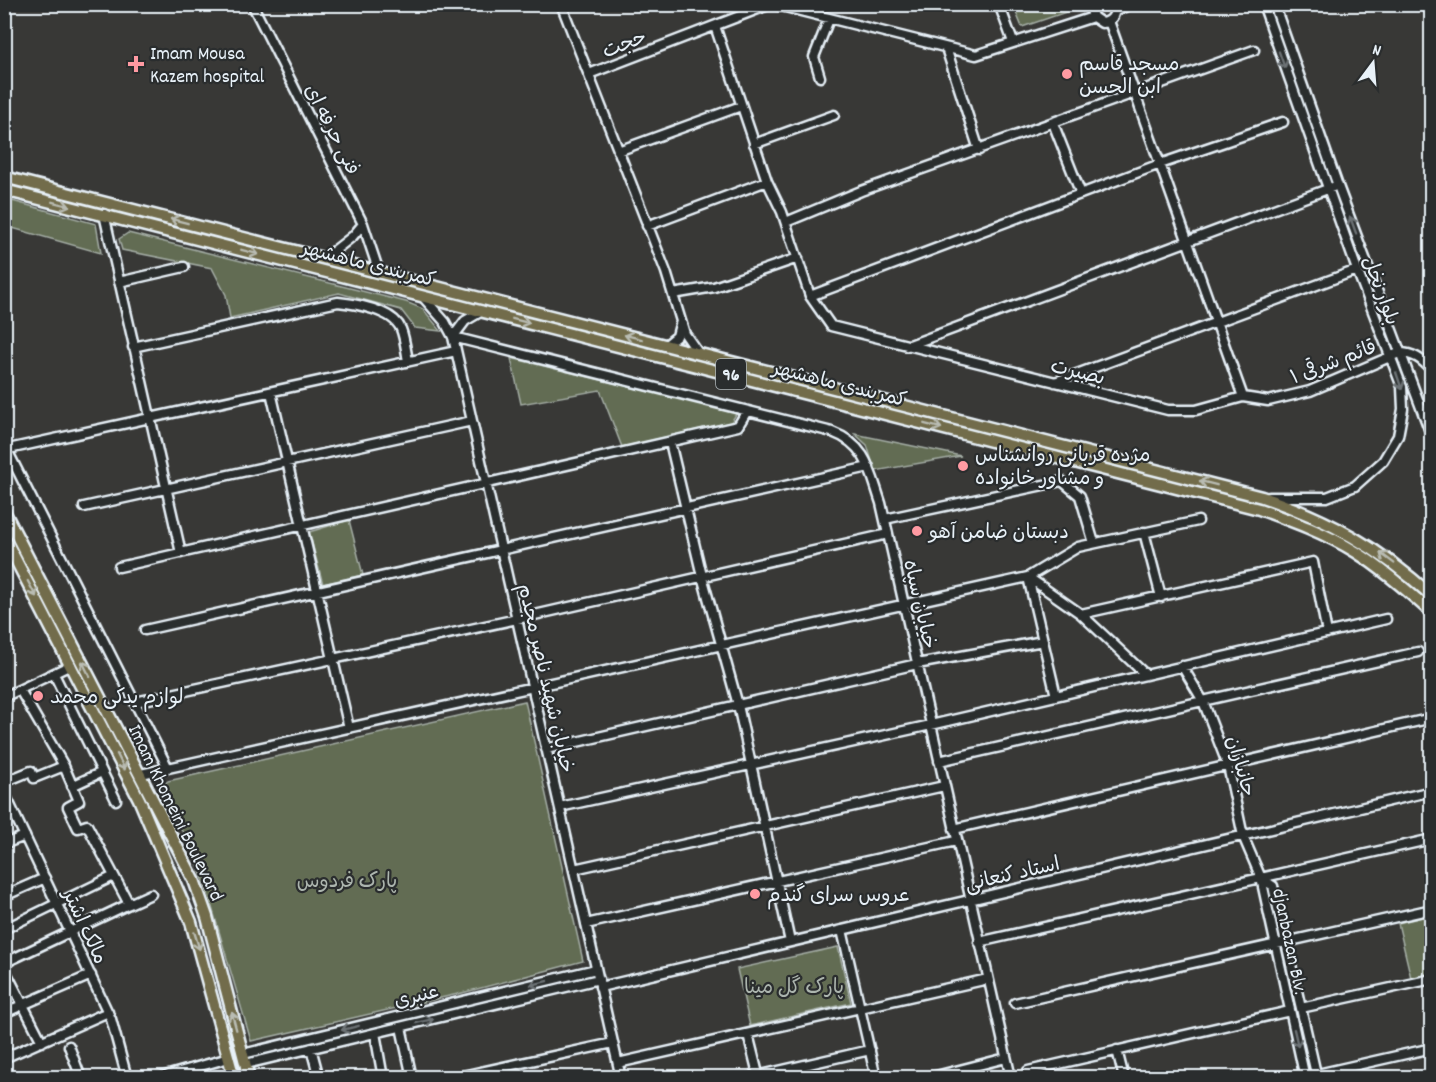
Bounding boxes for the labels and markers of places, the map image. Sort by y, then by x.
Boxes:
place label: Imam Mousa Kazem hospital [150,41,264,92]
place label: مسجد قاسم ابن الحسن [1079,52,1179,103]
marker: Imam Mousa Kazem hospital [127,55,145,73]
marker: مسجد قاسم ابن الحسن [1060,67,1074,81]
place label: مژده قربانی روانشناس و مشاور خانواده [975,443,1150,494]
marker: مژده قربانی روانشناس و مشاور خانواده [956,459,970,473]
place label: دبستان ضامن آهو [927,520,1069,548]
marker: دبستان ضامن آهو [910,524,924,538]
place label: لوازم یدکی محمد [50,685,183,713]
marker: لوازم یدکی محمد [31,689,45,703]
place label: عروس سرای گندم [767,883,911,911]
marker: عروس سرای گندم [748,887,762,901]

